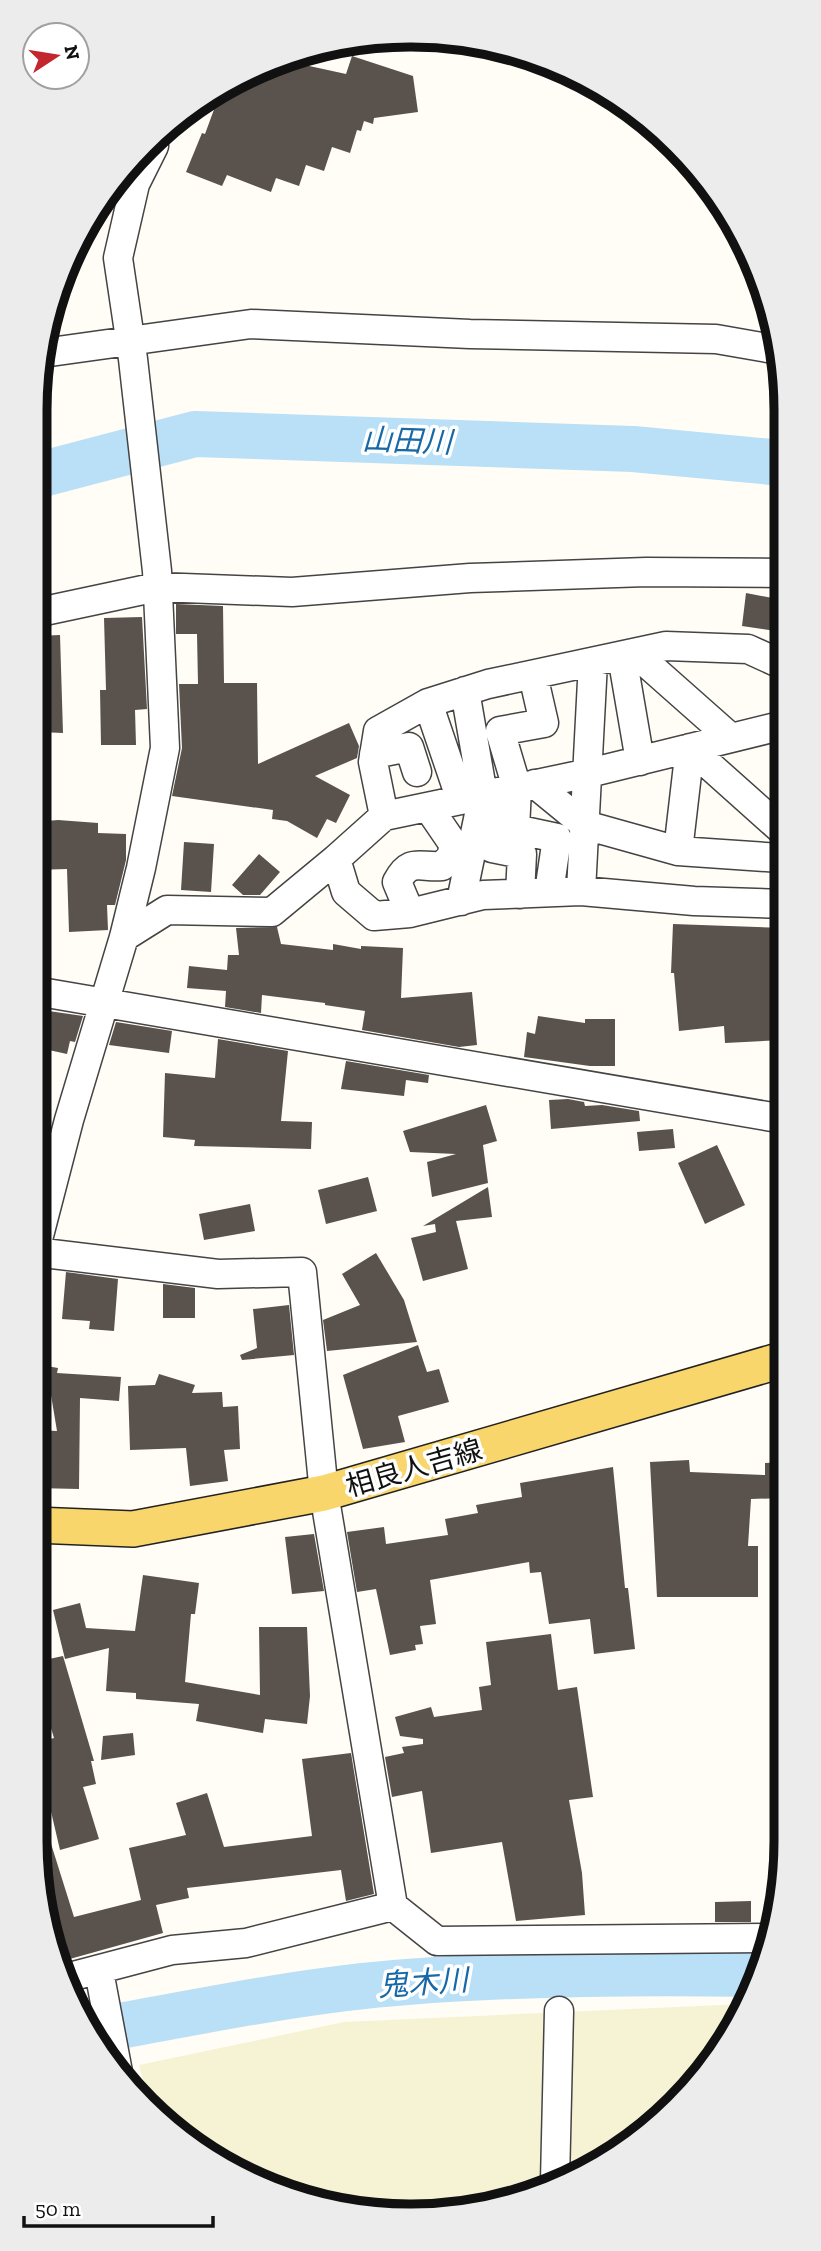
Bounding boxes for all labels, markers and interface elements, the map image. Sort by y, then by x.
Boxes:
north arrow [21,21,91,91]
text: N [59,43,85,62]
water label: 山田川 [361,421,456,461]
street label: 相良人吉線 [342,1433,486,1503]
water label: 鬼木川 [377,1962,472,2004]
scale bar [24,2184,214,2228]
text: 50 m [35,2196,81,2221]

